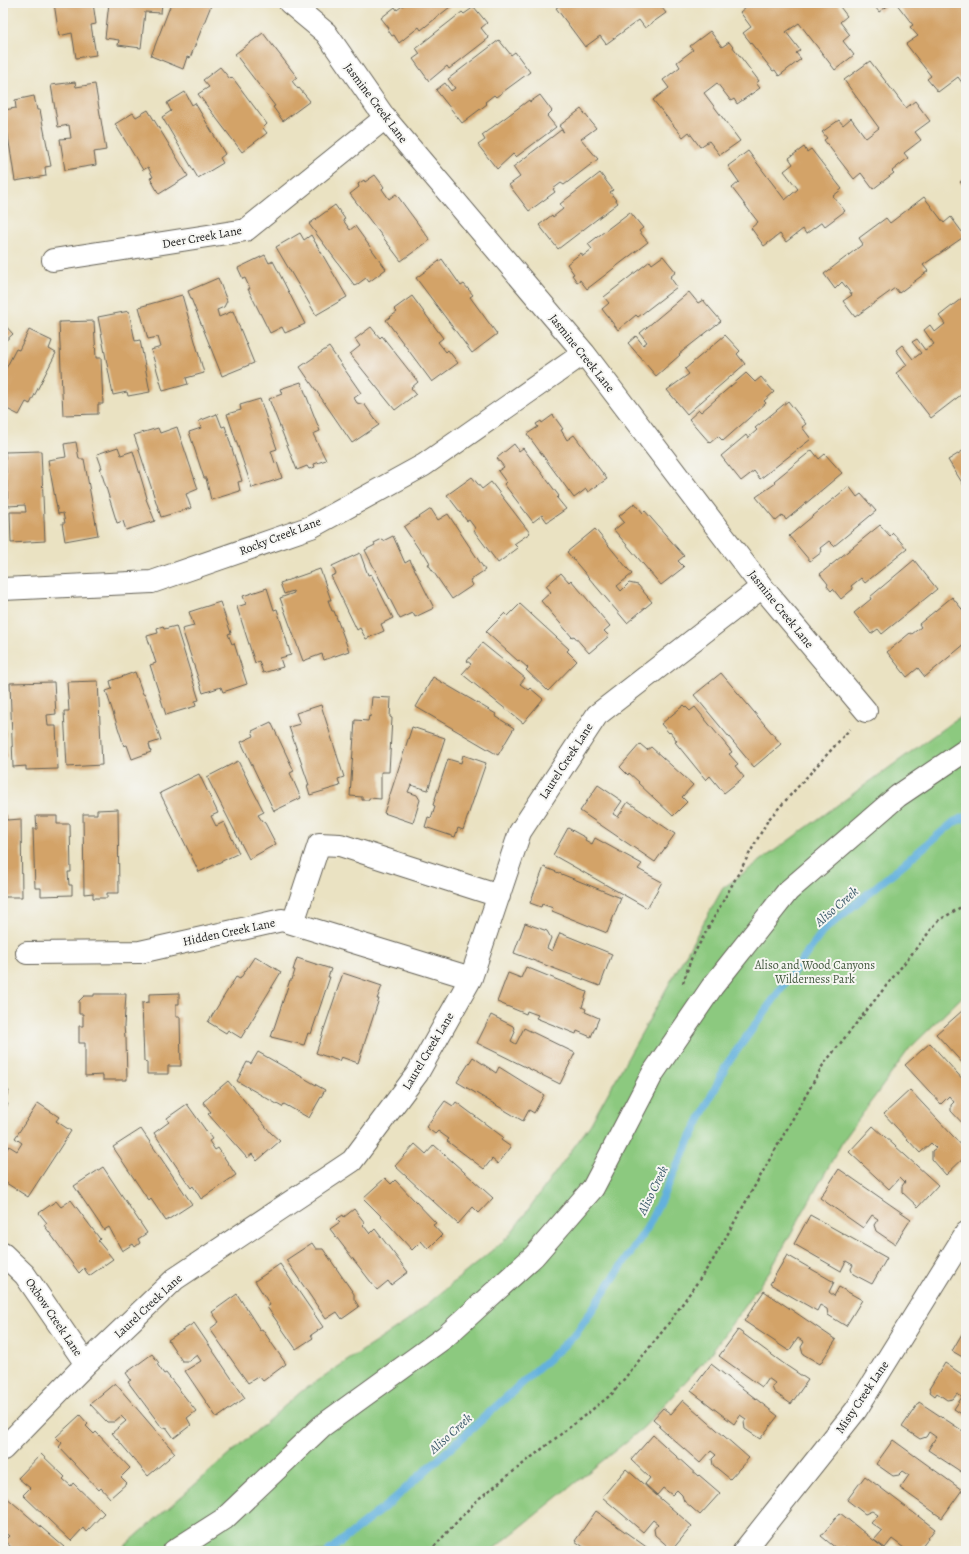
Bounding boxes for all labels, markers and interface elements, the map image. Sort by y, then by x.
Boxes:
street label: Jasmine Creek Lane [341,60,411,146]
street label: Deer Creek Lane [161,222,243,252]
street label: Jasmine Creek Lane [546,311,618,395]
street label: Rocky Creek Lane [237,513,323,559]
street label: Jasmine Creek Lane [745,567,817,651]
street label: Laurel Creek Lane [535,720,597,802]
water label: Aliso Creek [810,883,862,931]
street label: Hidden Creek Lane [181,914,277,950]
park label: Aliso and Wood Canyons Wilderness Park [754,957,875,987]
street label: Laurel Creek Lane [399,1009,457,1093]
water label: Aliso Creek [633,1163,672,1218]
street label: Laurel Creek Lane [110,1270,186,1342]
street label: Oxbow Creek Lane [22,1275,86,1359]
street label: Misty Creek Lane [832,1358,892,1436]
water label: Aliso Creek [424,1409,476,1458]

